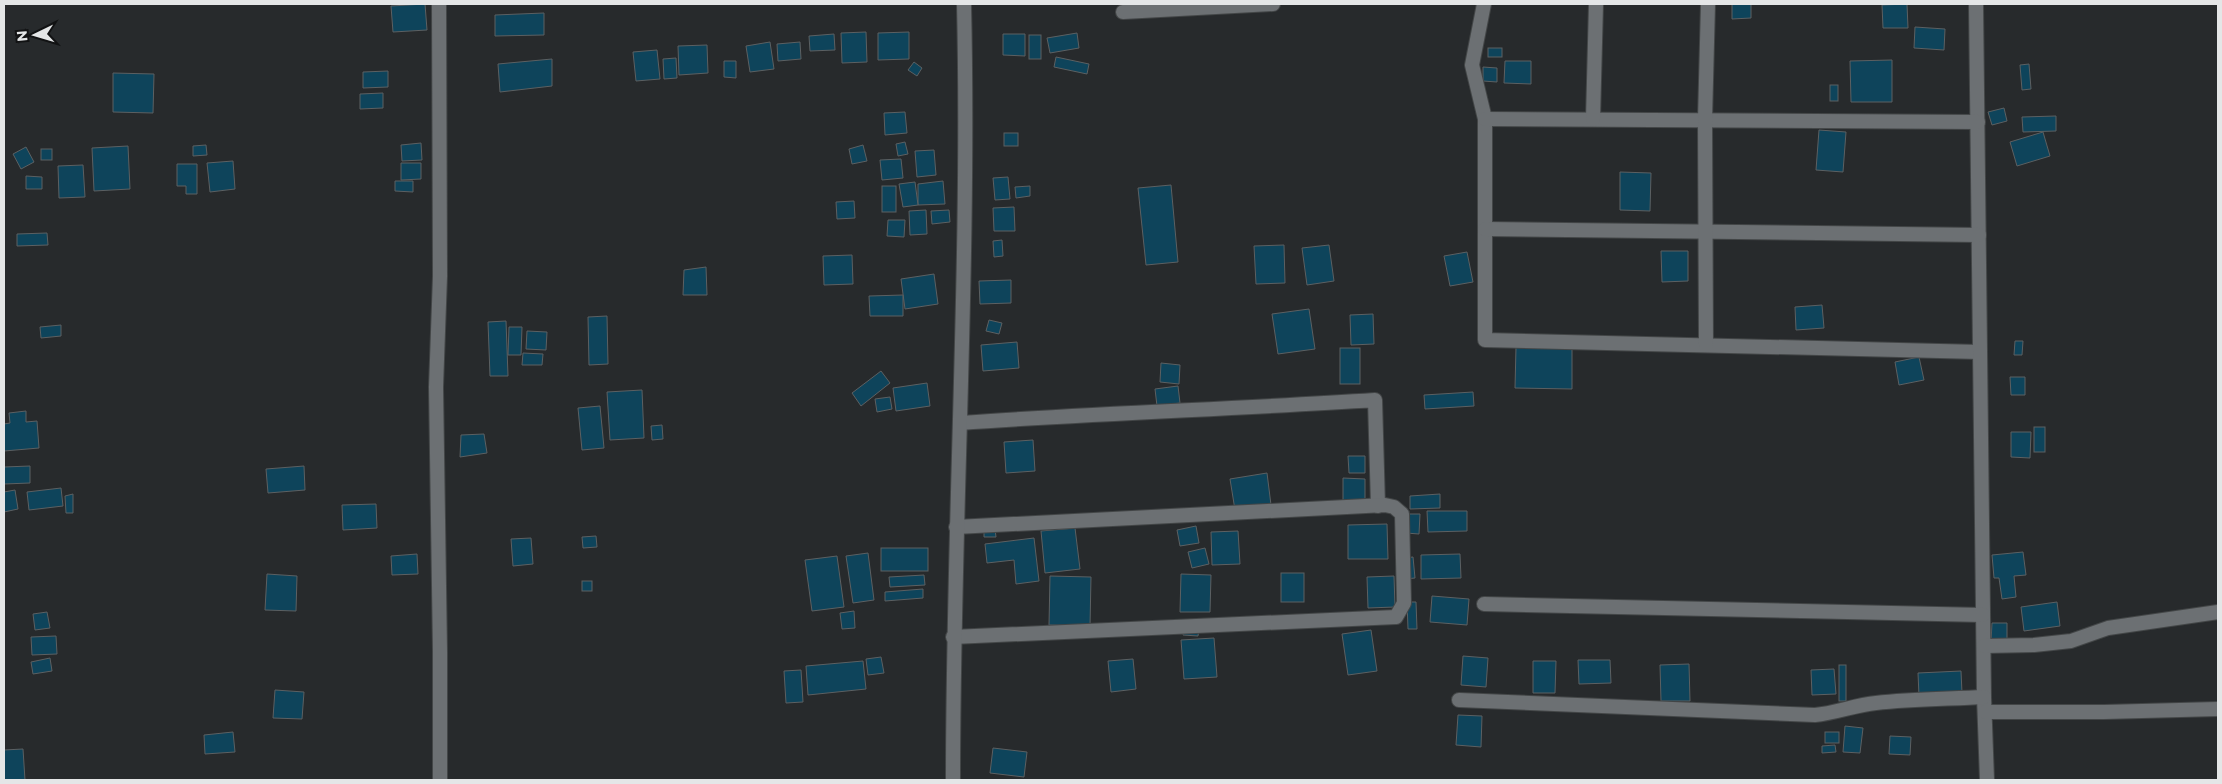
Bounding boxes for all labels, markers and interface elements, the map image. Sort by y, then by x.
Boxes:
north arrow [10,10,60,60]
text: N [13,30,32,43]

